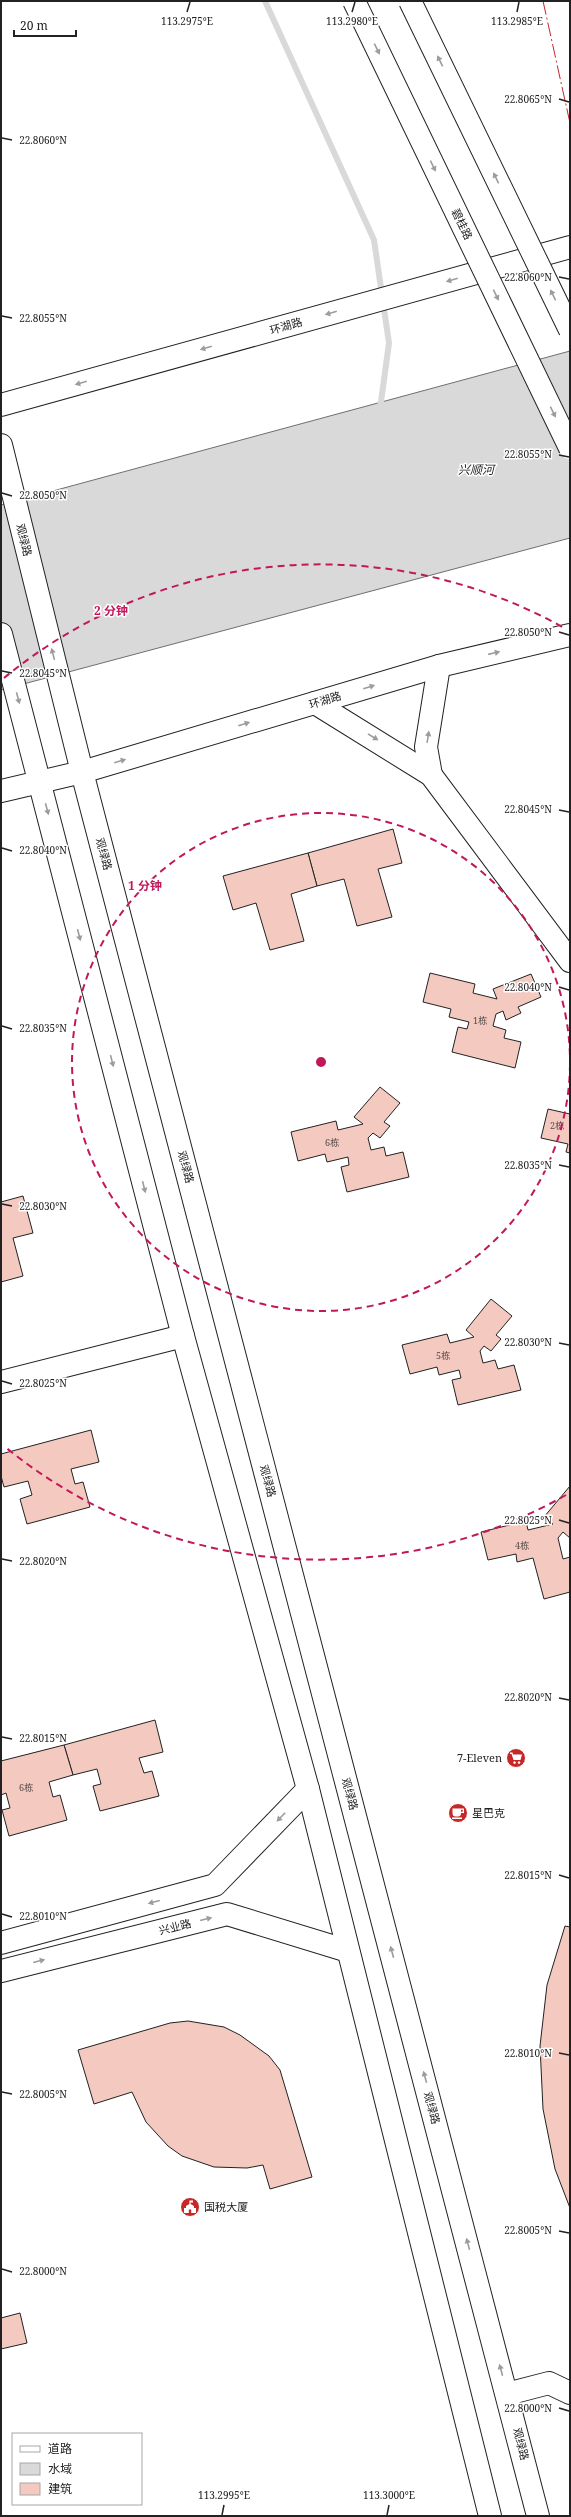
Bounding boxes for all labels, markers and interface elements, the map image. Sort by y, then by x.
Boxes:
scale bar [14,12,76,38]
text: 113.2975°E [161,14,213,28]
text: 113.2980°E [326,14,378,28]
text: 113.2985°E [491,14,543,28]
text: 20 m [20,17,48,34]
one-way arrow [374,43,380,54]
one-way arrow [437,56,443,67]
text: 22.8065°N [504,92,552,106]
text: 22.8060°N [19,133,67,147]
one-way arrow [430,160,436,171]
one-way arrow [493,173,499,184]
street label: 碧桂路 [448,206,476,242]
text: 22.8060°N [504,270,552,284]
one-way arrow [445,277,457,283]
one-way arrow [493,290,499,301]
one-way arrow [550,290,556,301]
one-way arrow [325,310,337,316]
text: 22.8055°N [19,311,67,325]
street label: 环湖路 [268,314,304,337]
one-way arrow [200,345,212,351]
one-way arrow [75,380,87,386]
one-way arrow [550,407,556,418]
text: 22.8055°N [504,447,552,461]
water label: 兴顺河 [458,461,496,478]
text: 22.8050°N [19,488,67,502]
street label: 观绿路 [13,522,36,558]
text: 2 分钟 [94,602,128,619]
text: 22.8050°N [504,625,552,639]
one-way arrow [49,648,55,661]
one-way arrow [488,650,500,656]
text: 22.8045°N [19,666,67,680]
one-way arrow [363,684,375,690]
street label: 环湖路 [307,688,343,712]
one-way arrow [15,693,21,705]
one-way arrow [238,721,250,727]
one-way arrow [425,731,431,743]
one-way arrow [367,734,379,741]
one-way arrow [114,758,126,764]
text: 22.8045°N [504,802,552,816]
one-way arrow [44,803,50,815]
street label: 观绿路 [93,836,116,872]
text: 22.8040°N [19,843,67,857]
text: 1 分钟 [128,877,162,894]
one-way arrow [76,929,82,941]
text: 22.8040°N [504,980,552,994]
house number: 1栋 [473,1014,487,1027]
text: 22.8035°N [19,1021,67,1035]
one-way arrow [109,1054,115,1067]
centre of rings [314,1055,328,1069]
house number: 2栋 [550,1119,564,1132]
house number: 6栋 [325,1136,339,1149]
street label: 观绿路 [175,1149,198,1185]
text: 22.8035°N [504,1158,552,1172]
one-way arrow [141,1181,147,1193]
text: 22.8030°N [19,1199,67,1213]
text: 22.8030°N [504,1335,552,1349]
house number: 5栋 [436,1349,450,1362]
text: 22.8025°N [19,1376,67,1390]
street label: 观绿路 [257,1463,280,1499]
text: 22.8025°N [504,1513,552,1527]
house number: 4栋 [515,1539,529,1552]
text: 22.8020°N [19,1554,67,1568]
text: 22.8020°N [504,1690,552,1704]
text: 22.8015°N [19,1731,67,1745]
supermarket icon: 7-Eleven [505,1747,527,1769]
place label: 7-Eleven [457,1750,502,1765]
street label: 观绿路 [339,1776,362,1812]
house number: 6栋 [19,1781,33,1794]
cafe icon: 星巴克 [447,1802,469,1824]
place label: 星巴克 [472,1805,505,1820]
one-way arrow [276,1812,286,1822]
text: 22.8015°N [504,1868,552,1882]
one-way arrow [148,1899,160,1905]
text: 22.8010°N [19,1909,67,1923]
street label: 兴业路 [157,1915,193,1938]
one-way arrow [199,1916,212,1922]
one-way arrow [388,1945,394,1958]
one-way arrow [33,1958,45,1964]
text: 22.8010°N [504,2046,552,2060]
one-way arrow [421,2071,427,2084]
text: 22.8005°N [19,2087,67,2101]
street label: 观绿路 [421,2090,444,2126]
public building icon: 国税大厦 [179,2196,201,2218]
place label: 国税大厦 [204,2199,248,2214]
text: 22.8005°N [504,2223,552,2237]
one-way arrow [465,2238,471,2250]
text: 22.8000°N [19,2264,67,2278]
one-way arrow [498,2363,504,2375]
text: 22.8000°N [504,2401,552,2415]
street label: 观绿路 [510,2426,533,2462]
legend [12,2433,142,2505]
text: 道路 [48,2440,72,2457]
text: 水域 [48,2460,72,2477]
text: 建筑 [48,2480,72,2497]
text: 113.2995°E [198,2488,250,2502]
text: 113.3000°E [363,2488,415,2502]

